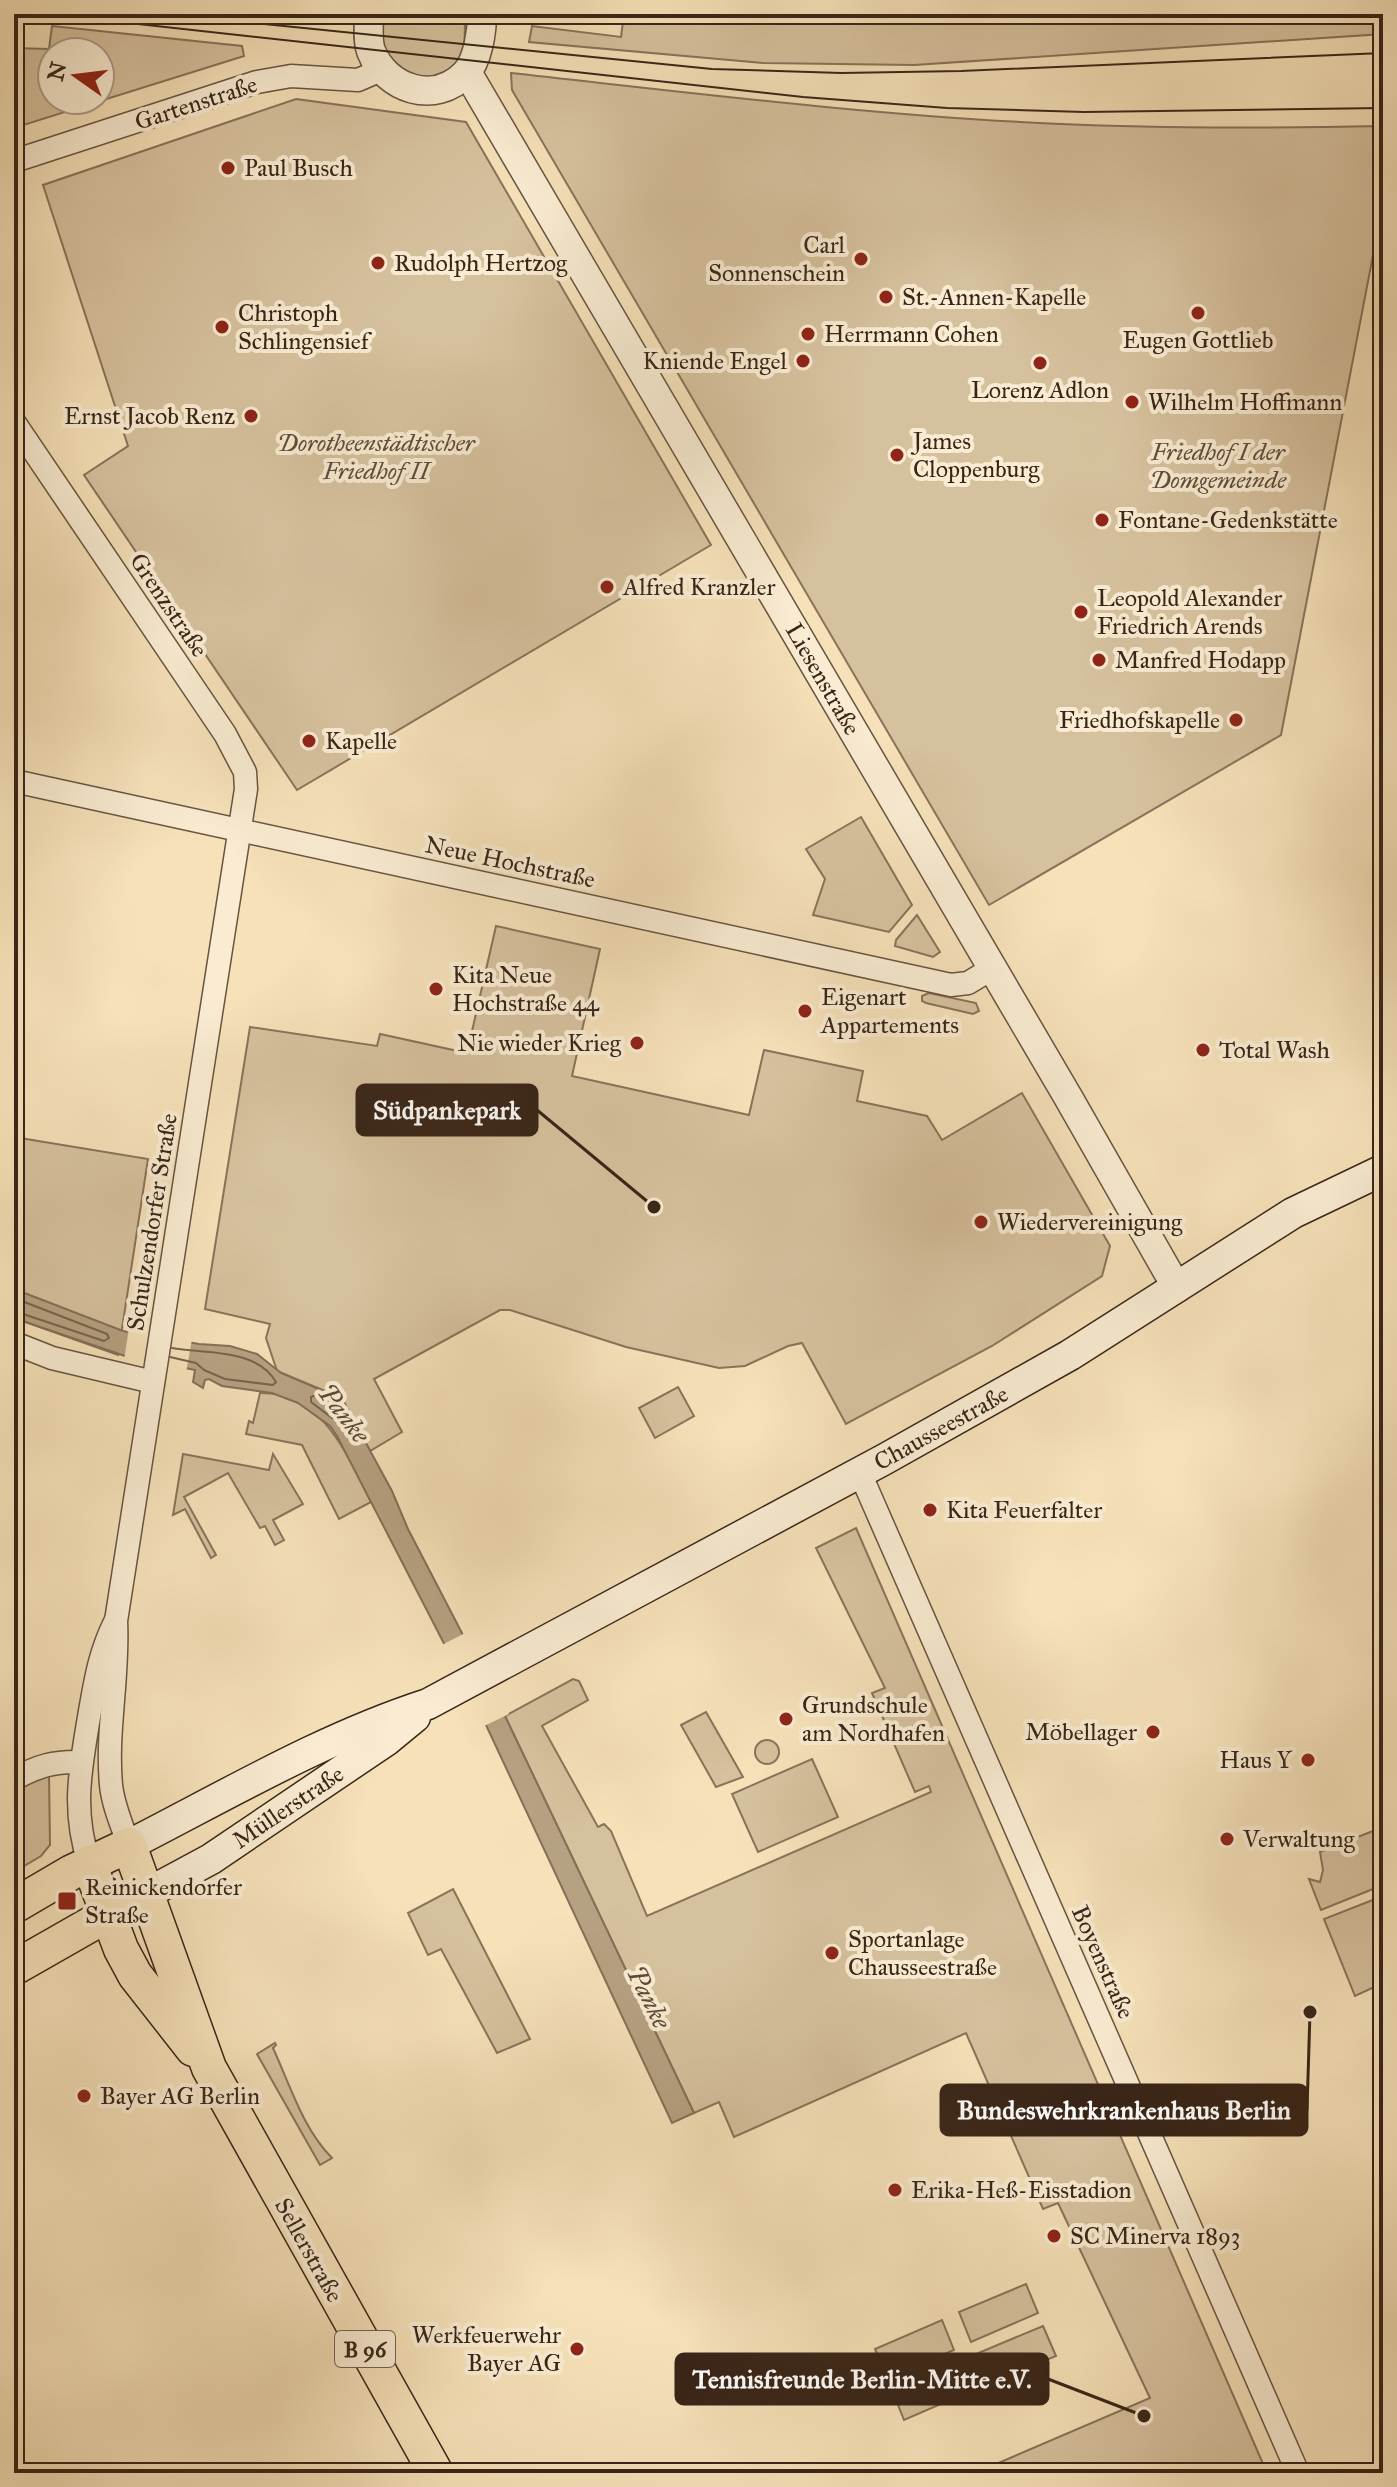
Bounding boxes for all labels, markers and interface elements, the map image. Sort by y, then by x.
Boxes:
north arrow [36,36,116,116]
text: N [42,59,73,84]
street label: Gartenstraße [131,69,261,137]
place label: Paul Busch [244,153,353,183]
marker: Paul Busch [219,159,237,177]
place label: Carl Sonnenschein [708,230,846,288]
place label: Rudolph Hertzog [394,248,568,278]
marker: Carl Sonnenschein [852,250,870,268]
marker: Rudolph Hertzog [369,254,387,272]
place label: St.-Annen-Kapelle [902,282,1086,312]
marker: St.-Annen-Kapelle [877,288,895,306]
place label: Christoph Schlingensief [238,298,373,356]
marker: Eugen Gottlieb [1189,304,1207,322]
marker: Christoph Schlingensief [213,318,231,336]
place label: Herrmann Cohen [824,319,999,349]
marker: Herrmann Cohen [799,325,817,343]
place label: Eugen Gottlieb [1123,325,1273,355]
place label: Kniende Engel [642,346,787,376]
marker: Kniende Engel [794,352,812,370]
marker: Lorenz Adlon [1031,354,1049,372]
place label: Lorenz Adlon [971,375,1109,405]
place label: Wilhelm Hoffmann [1148,387,1342,417]
marker: Wilhelm Hoffmann [1123,393,1141,411]
place label: Ernst Jacob Renz [64,401,235,431]
marker: Ernst Jacob Renz [242,407,260,425]
place label: James Cloppenburg [910,426,1040,484]
park label: Dorotheenstädtischer Friedhof II [277,428,477,486]
park label: Friedhof I der Domgemeinde [1150,437,1287,495]
marker: James Cloppenburg [888,446,906,464]
place label: Fontane-Gedenkstätte [1118,505,1338,535]
marker: Fontane-Gedenkstätte [1093,511,1111,529]
street label: Grenzstraße [123,547,215,663]
place label: Alfred Kranzler [622,572,775,602]
marker: Alfred Kranzler [598,578,616,596]
place label: Leopold Alexander Friedrich Arends [1097,583,1282,641]
marker: Leopold Alexander Friedrich Arends [1072,603,1090,621]
street label: Liesenstraße [779,617,867,741]
place label: Manfred Hodapp [1115,645,1286,675]
marker: Manfred Hodapp [1090,651,1108,669]
place label: Friedhofskapelle [1059,705,1220,735]
marker: Friedhofskapelle [1227,711,1245,729]
place label: Kapelle [325,726,397,756]
marker: Kapelle [300,732,318,750]
street label: Neue Hochstraße [422,829,598,895]
place label: Kita Neue Hochstraße 44 [452,960,600,1018]
marker: Kita Neue Hochstraße 44 [427,980,445,998]
place label: Eigenart Appartements [820,982,959,1040]
marker: Eigenart Appartements [796,1002,814,1020]
place label: Nie wieder Krieg [457,1028,622,1058]
marker: Nie wieder Krieg [628,1034,646,1052]
place label: Total Wash [1219,1035,1330,1065]
marker: Total Wash [1194,1041,1212,1059]
callout: Südpankepark [357,1085,537,1135]
text: Südpankepark [373,1094,522,1126]
street label: Schulzendorfer Straße [120,1111,184,1333]
place label: Wiedervereinigung [997,1207,1183,1237]
marker: Wiedervereinigung [972,1213,990,1231]
water label: Panke [311,1377,378,1450]
street label: Chausseestraße [869,1379,1013,1477]
place label: Kita Feuerfalter [946,1495,1102,1525]
marker: Kita Feuerfalter [921,1501,939,1519]
place label: Grundschule am Nordhafen [802,1690,945,1748]
marker: Grundschule am Nordhafen [777,1710,795,1728]
place label: Möbellager [1025,1717,1137,1747]
marker: Möbellager [1144,1723,1162,1741]
place label: Haus Y [1219,1745,1293,1775]
marker: Haus Y [1299,1751,1317,1769]
street label: Müllerstraße [227,1759,349,1855]
place label: Verwaltung [1242,1824,1356,1854]
marker: Verwaltung [1218,1830,1236,1848]
place label: Reinickendorfer Straße [85,1872,242,1930]
marker: Reinickendorfer Straße [56,1890,78,1912]
street label: Boyenstraße [1065,1901,1141,2023]
place label: Sportanlage Chausseestraße [848,1924,997,1982]
marker: Sportanlage Chausseestraße [823,1944,841,1962]
water label: Panke [620,1960,679,2035]
place label: Bayer AG Berlin [100,2081,260,2111]
callout: Bundeswehrkrankenhaus Berlin [941,2085,1307,2135]
marker: Bayer AG Berlin [75,2087,93,2105]
text: Bundeswehrkrankenhaus Berlin [957,2094,1291,2126]
place label: Erika-Heß-Eisstadion [911,2175,1131,2205]
marker: Erika-Heß-Eisstadion [886,2181,904,2199]
street label: Sellerstraße [268,2193,350,2307]
place label: SC Minerva 1893 [1070,2221,1240,2251]
marker: SC Minerva 1893 [1045,2227,1063,2245]
place label: Werkfeuerwehr Bayer AG [412,2320,561,2378]
road number: B 96 [335,2331,395,2367]
marker: Werkfeuerwehr Bayer AG [568,2340,586,2358]
callout: Tennisfreunde Berlin-Mitte e.V. [676,2354,1048,2404]
text: Tennisfreunde Berlin-Mitte e.V. [691,2363,1032,2395]

